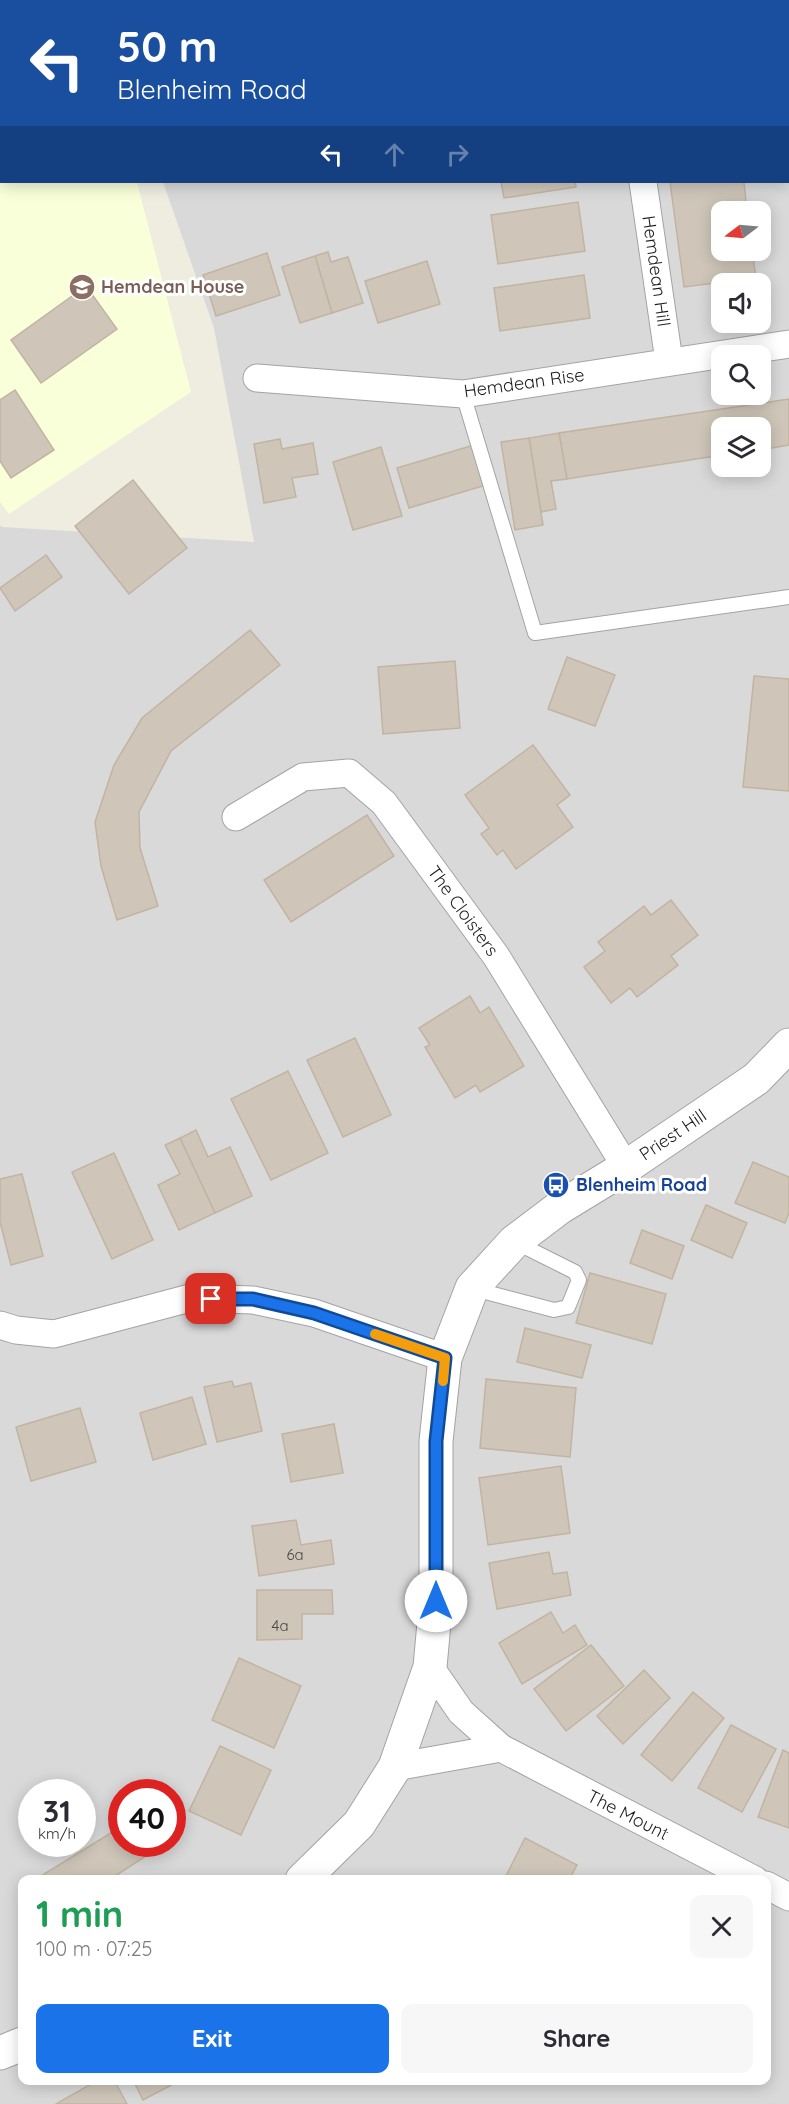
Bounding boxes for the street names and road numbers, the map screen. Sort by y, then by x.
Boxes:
street label: Hemdean Hill [637,214,676,328]
street label: Hemdean Rise [462,363,586,402]
street label: The Cloisters [423,861,504,961]
street label: Priest Hill [635,1104,711,1165]
street label: The Mount [583,1784,673,1845]

